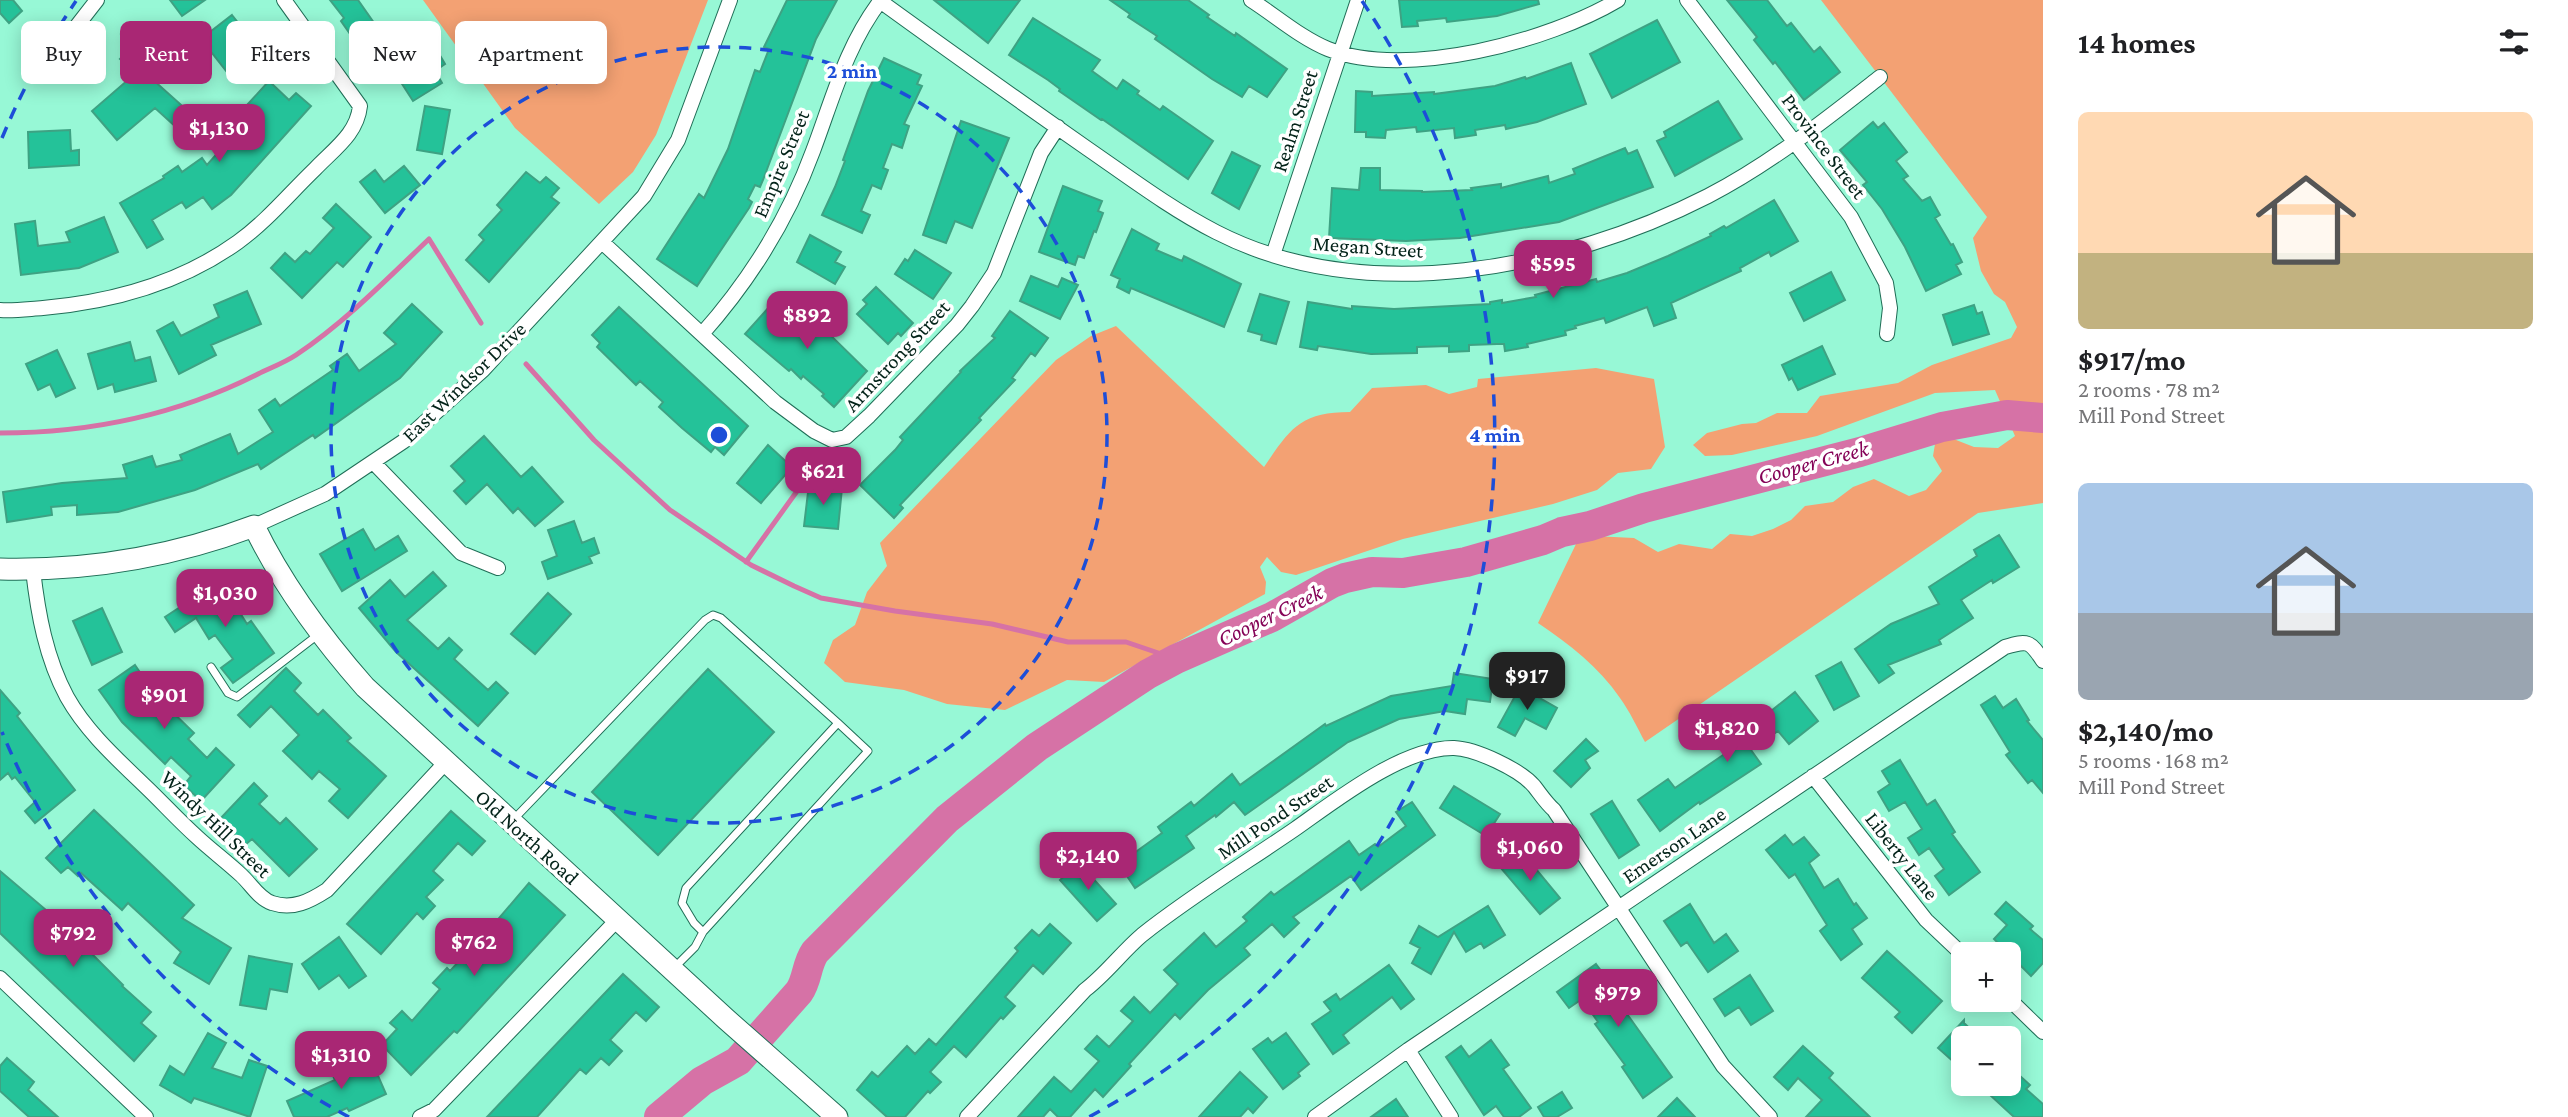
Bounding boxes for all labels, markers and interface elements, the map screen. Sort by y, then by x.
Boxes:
chip: Buy [21,21,106,84]
chip: Rent [120,21,212,84]
chip: Filters [226,21,335,84]
chip: New [349,21,441,84]
chip: Apartment [455,21,607,84]
icon: filters [2495,23,2533,61]
text: 14 homes [2078,26,2196,59]
text: 2 min [827,59,877,83]
street label: Realm Street [1267,66,1323,175]
street label: Province Street [1777,89,1872,204]
pin: $1,130 [162,104,276,164]
street label: Empire Street [748,106,815,221]
text: $1,130 [189,114,249,140]
icon: home [2243,157,2369,283]
street label: Megan Street [1312,231,1425,263]
pin: $595 [1512,240,1594,300]
text: $595 [1530,250,1576,276]
pin: $892 [766,292,848,351]
street label: Armstrong Street [839,295,955,417]
text: $892 [783,301,831,327]
street label: East Windsor Drive [397,317,531,447]
text: $917/mo [2078,343,2186,376]
text: 2 rooms · 78 m² [2078,376,2220,402]
text: Mill Pond Street [2078,402,2225,428]
centre of rings [707,423,731,447]
text: 4 min [1469,423,1521,447]
water label: Cooper Creek [1755,434,1872,489]
pin: $621 [782,448,864,507]
text: $621 [801,457,845,483]
icon: home [2243,528,2369,654]
pin: $1,030 [168,570,282,629]
water label: Cooper Creek [1213,578,1328,652]
text: $1,030 [192,579,258,605]
pin: $917 [1486,652,1568,712]
text: $917 [1505,662,1549,688]
pin: $901 [123,672,205,731]
text: $901 [141,681,187,707]
pin: $1,820 [1670,704,1784,764]
text: $1,820 [1694,714,1760,740]
text: $2,140/mo [2078,714,2214,747]
text: 5 rooms · 168 m² [2078,747,2229,773]
street label: Windy Hill Street [156,765,277,883]
street label: Mill Pond Street [1213,769,1338,864]
text: Mill Pond Street [2078,773,2225,799]
street label: Old North Road [470,784,584,890]
street label: Emerson Lane [1618,802,1730,888]
street label: Liberty Lane [1860,807,1944,905]
pin: $1,060 [1473,824,1587,883]
pin: $2,140 [1031,832,1145,892]
text: $1,060 [1497,833,1563,859]
text: $2,140 [1056,842,1120,868]
pin: $792 [32,909,114,969]
pin: $762 [433,918,515,978]
text: $792 [50,919,96,945]
text: $762 [451,928,497,954]
map controls [1951,942,2021,1096]
button: + [1951,942,2021,1012]
pin: $979 [1577,970,1659,1029]
text: $979 [1594,979,1642,1005]
button: − [1951,1026,2021,1096]
pin: $1,310 [284,1032,398,1091]
text: $1,310 [311,1041,371,1067]

